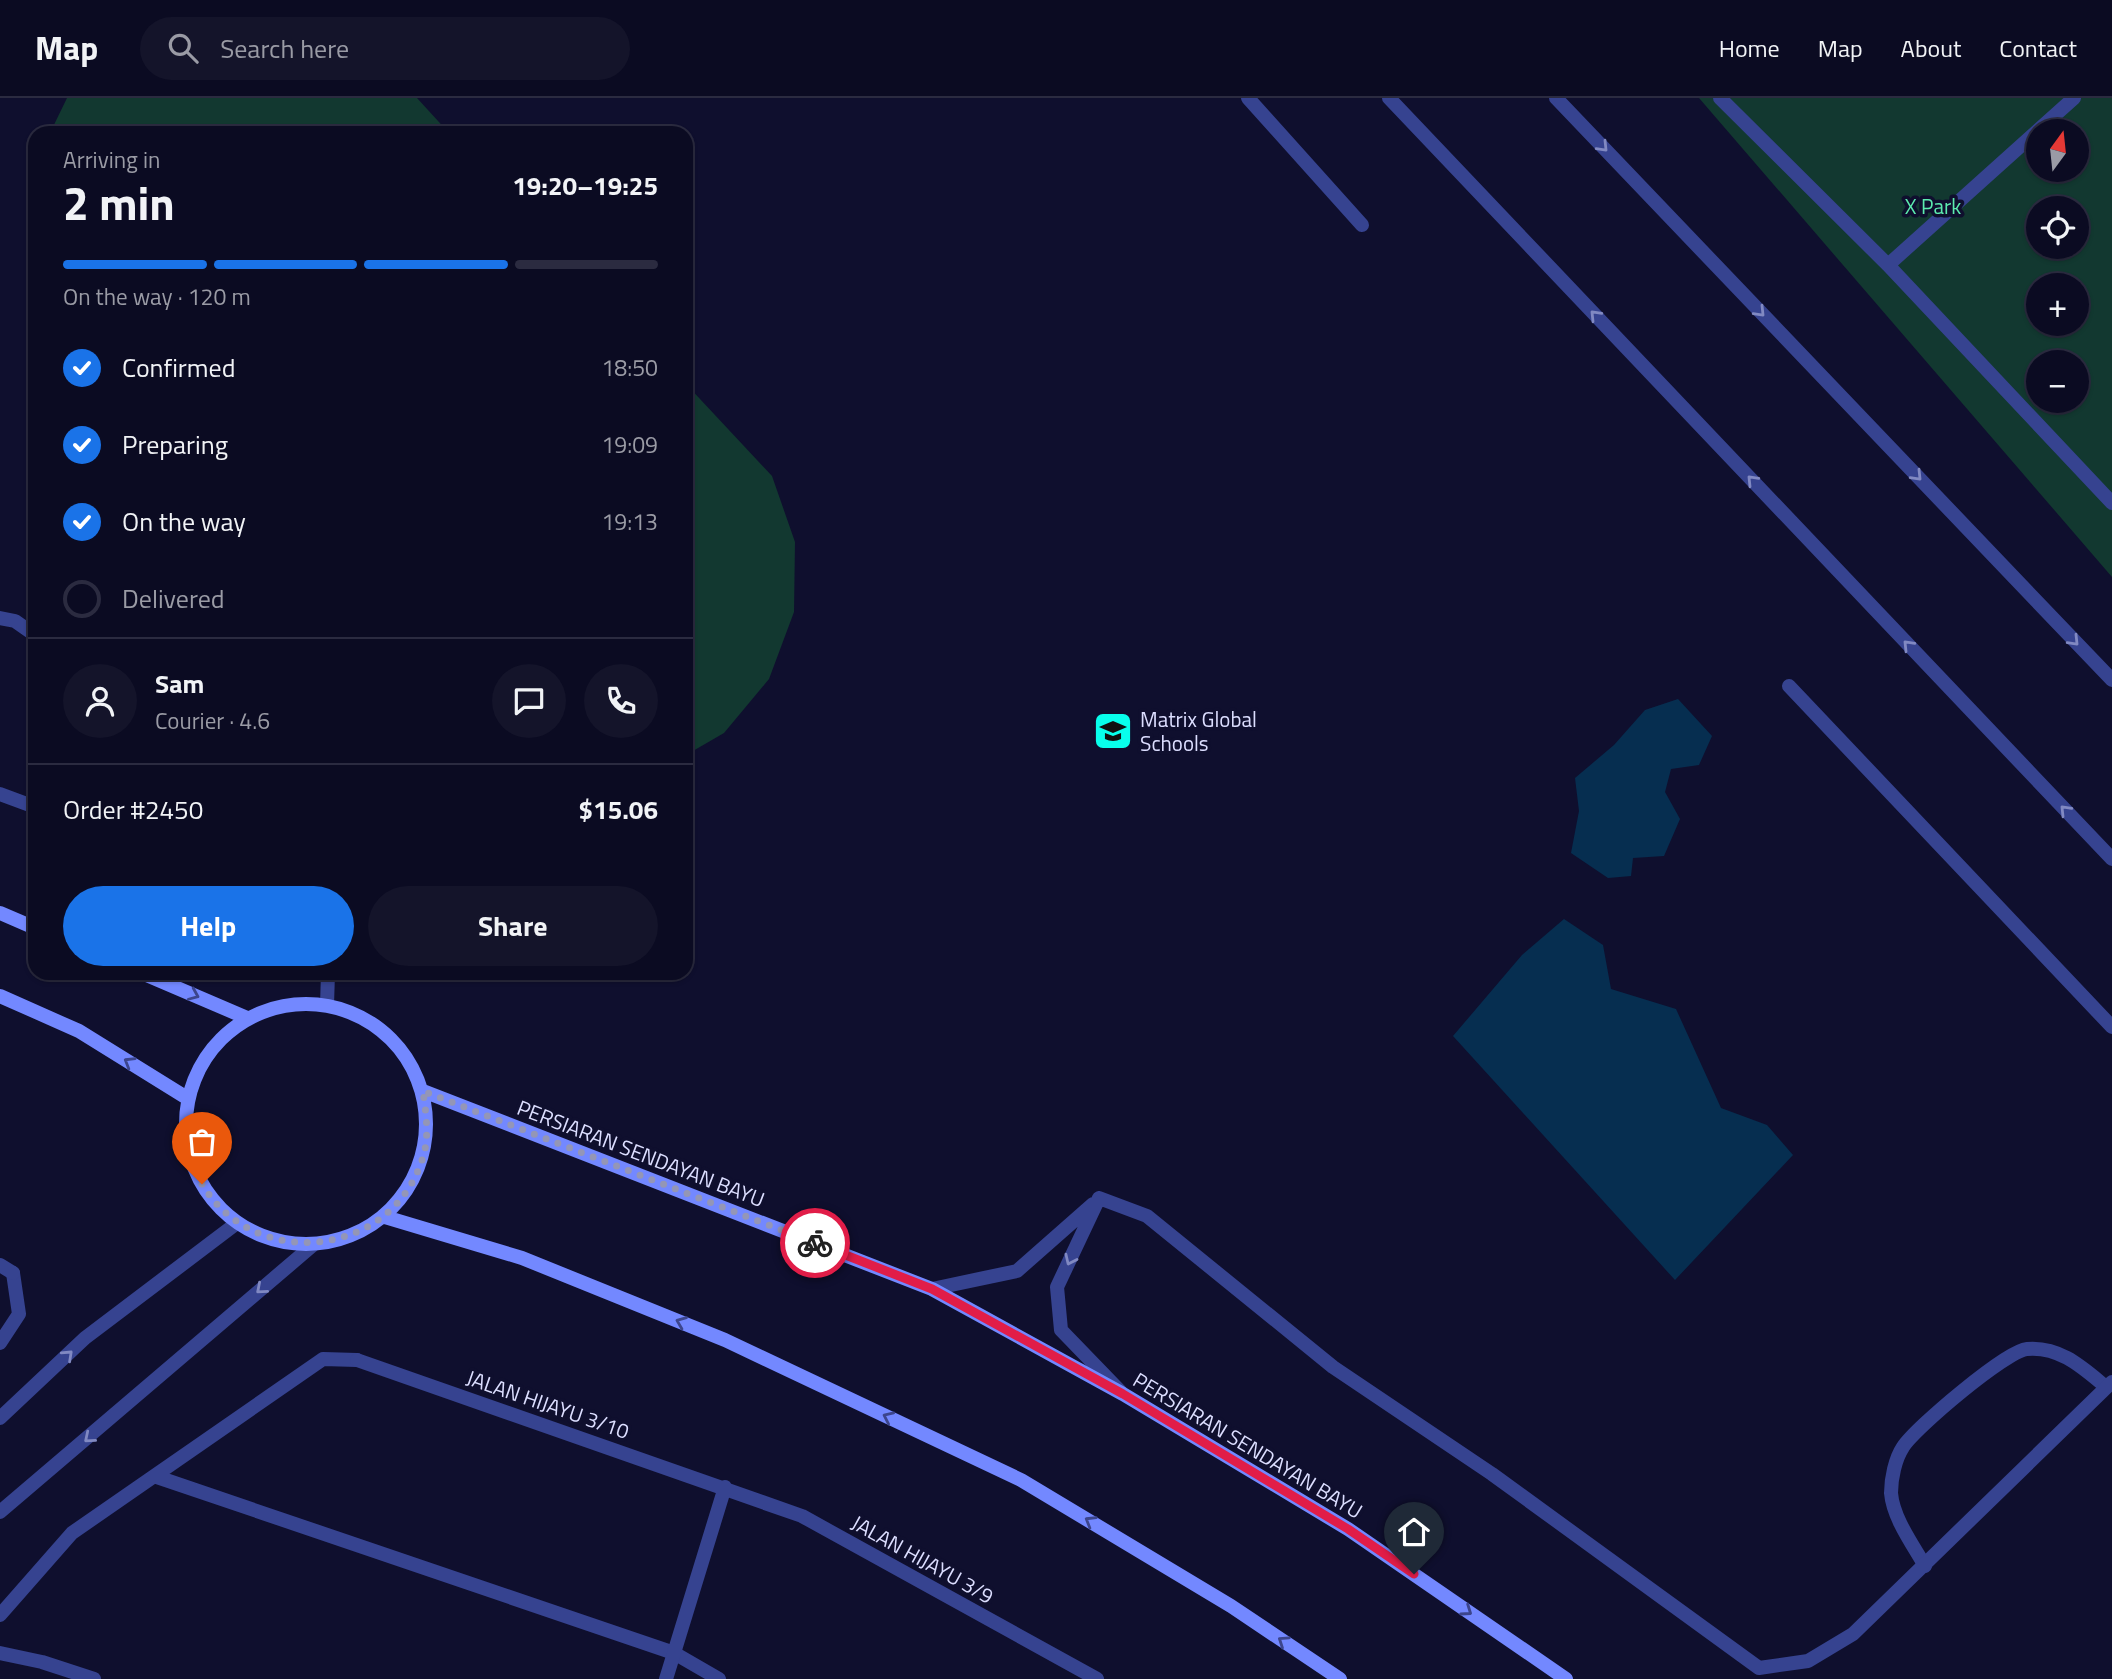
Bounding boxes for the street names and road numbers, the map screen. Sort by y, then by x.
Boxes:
street label: PERSIARAN SENDAYAN BAYU [513,1091,769,1215]
street label: JALAN HIJAYU 3/10 [462,1361,634,1447]
street label: PERSIARAN SENDAYAN BAYU [1127,1364,1369,1526]
street label: JALAN HIJAYU 3/9 [846,1507,1000,1611]

